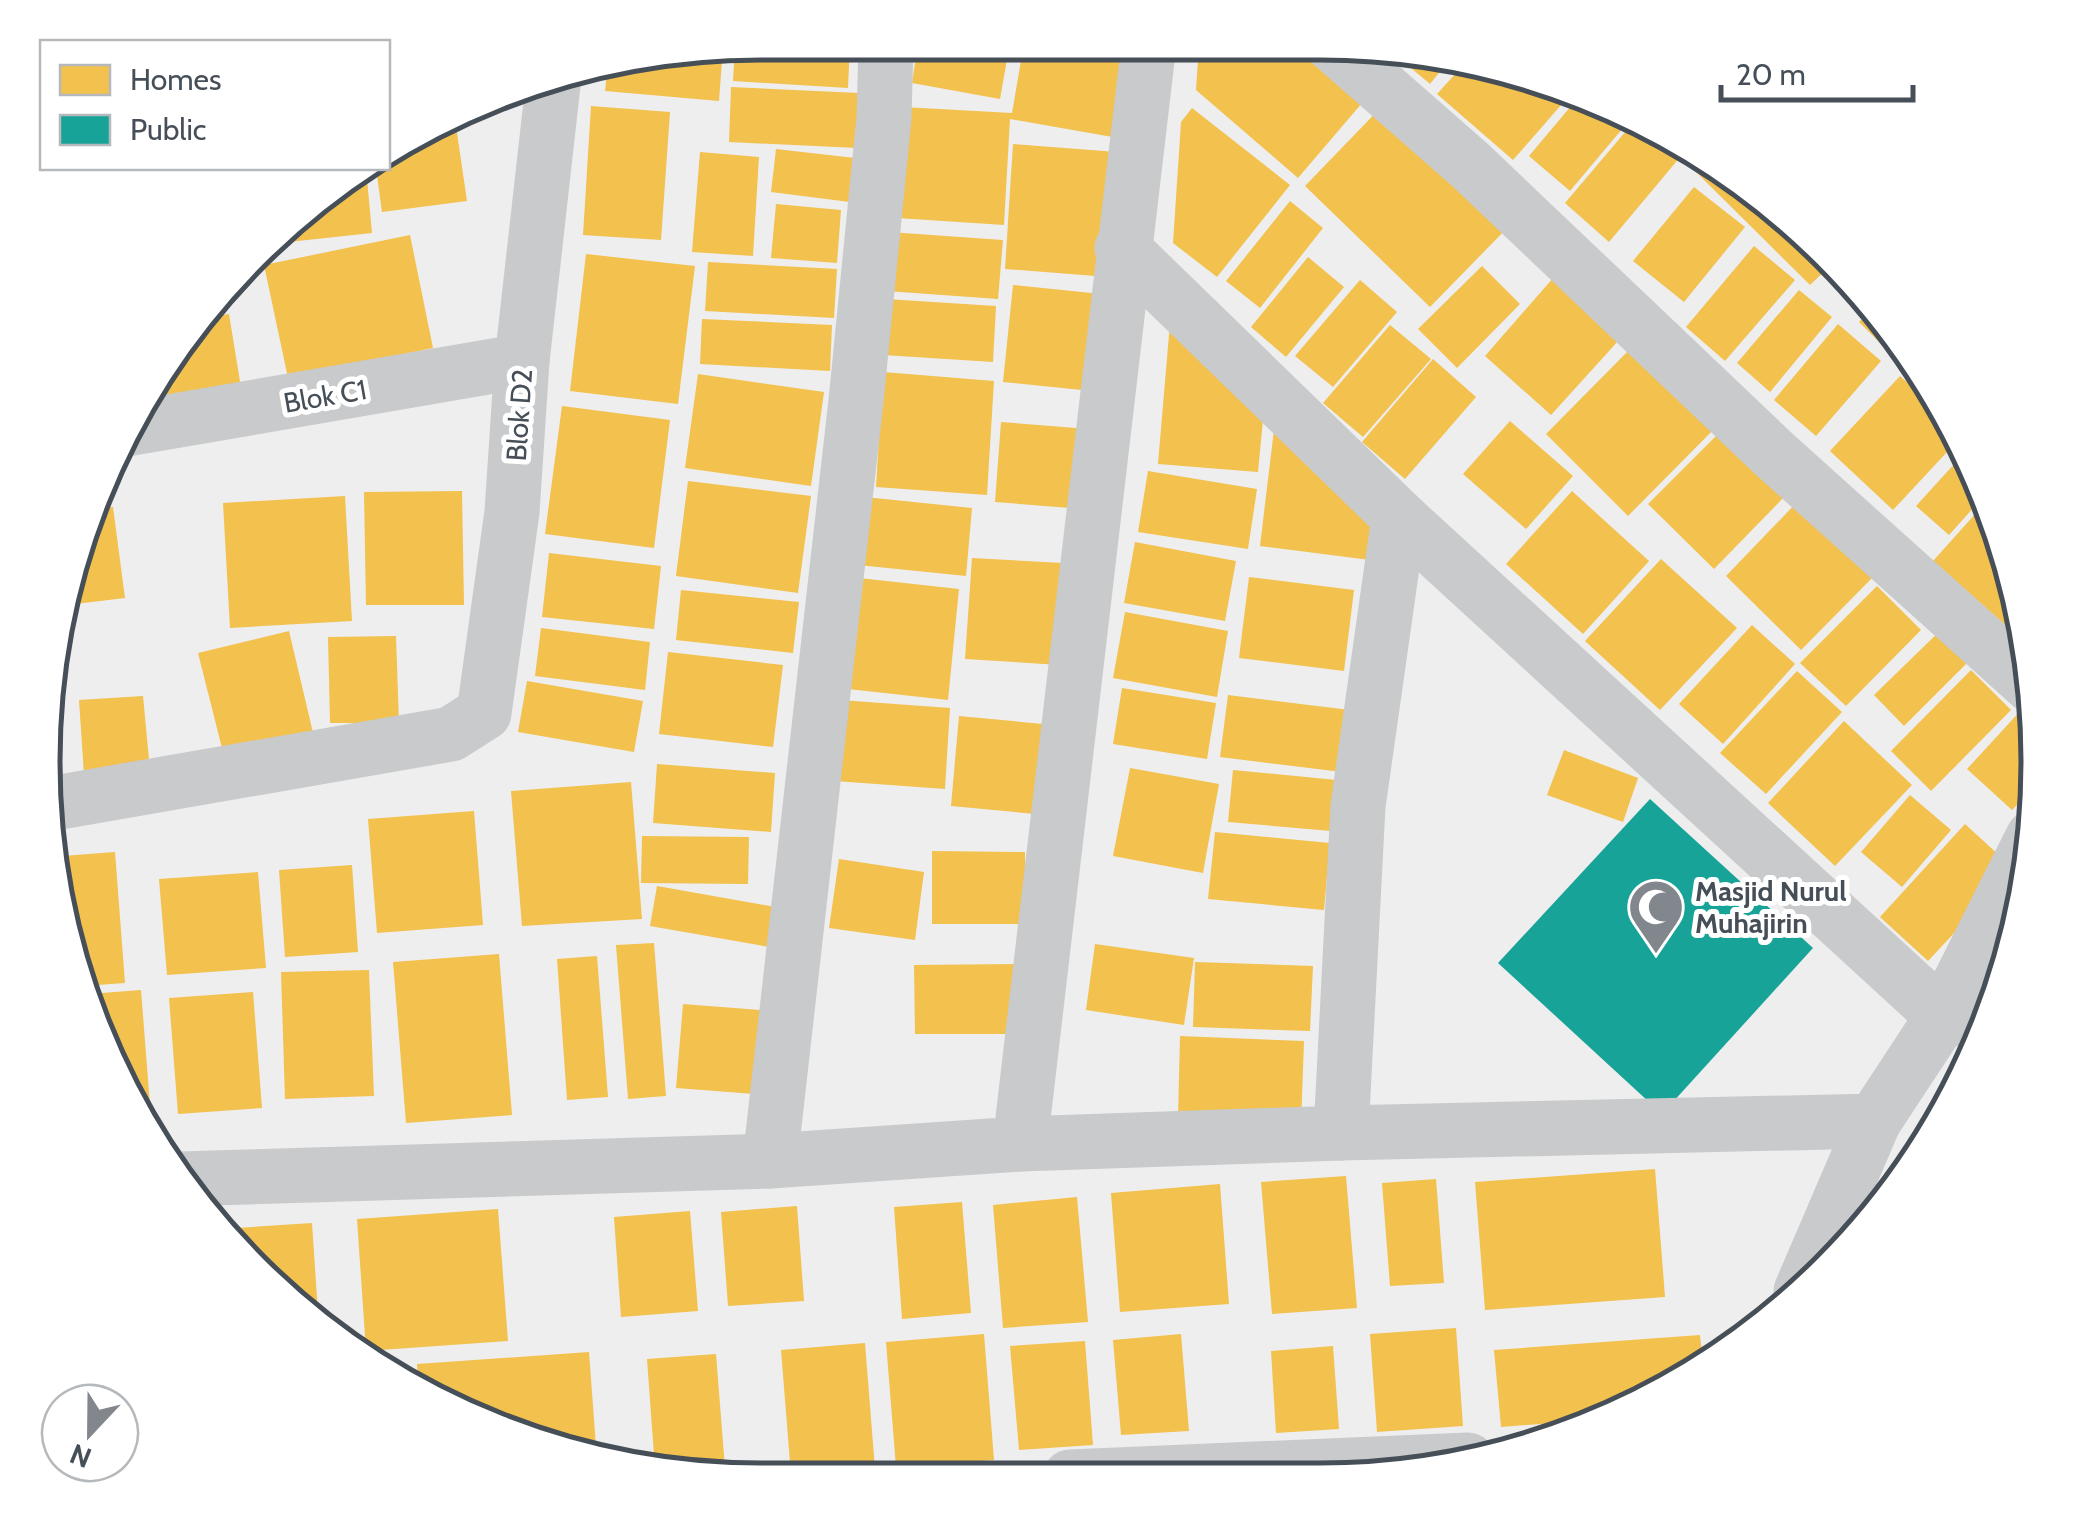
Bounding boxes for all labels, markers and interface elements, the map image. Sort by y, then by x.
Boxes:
legend [40,40,390,170]
scale bar [1721,40,1914,102]
text: 20 m [1736,56,1806,93]
text: Homes [130,61,221,98]
text: Public [130,111,206,148]
street label: Blok D2 [499,368,539,462]
street label: Blok C1 [281,372,369,420]
place label: Masjid Nurul Muhajirin [1695,874,1847,940]
mosque icon: Masjid Nurul Muhajirin [1626,877,1686,956]
north arrow [40,1383,140,1483]
text: N [65,1437,96,1476]

